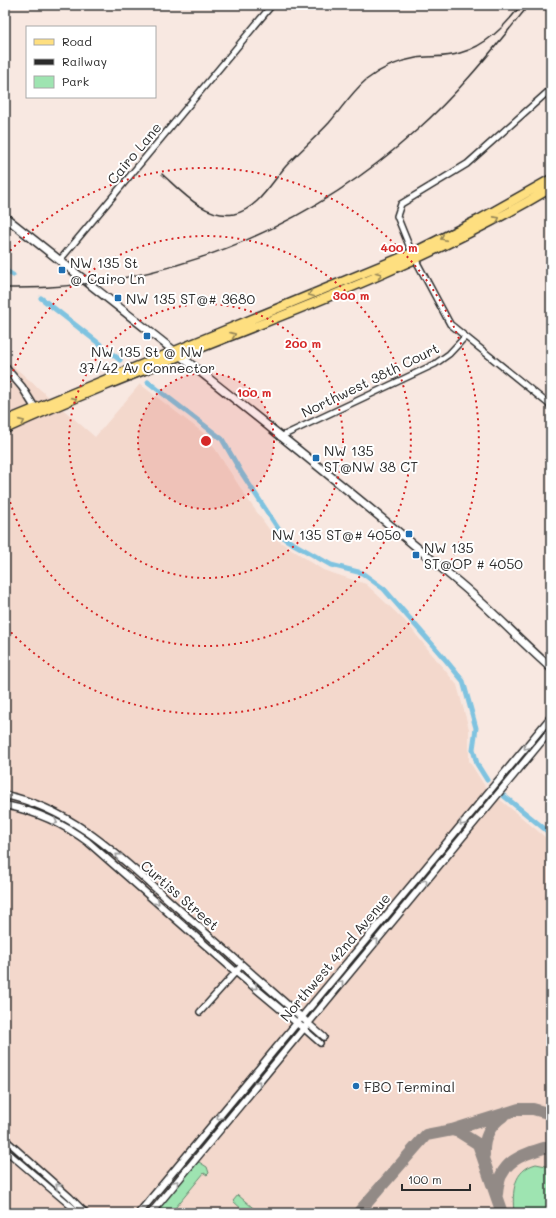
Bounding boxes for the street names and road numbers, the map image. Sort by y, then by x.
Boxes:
street label: Cairo Lane [103,118,165,188]
street label: Northwest 38th Court [298,338,442,422]
street label: Curtiss Street [137,856,223,934]
street label: Northwest 42nd Avenue [276,889,394,1025]

